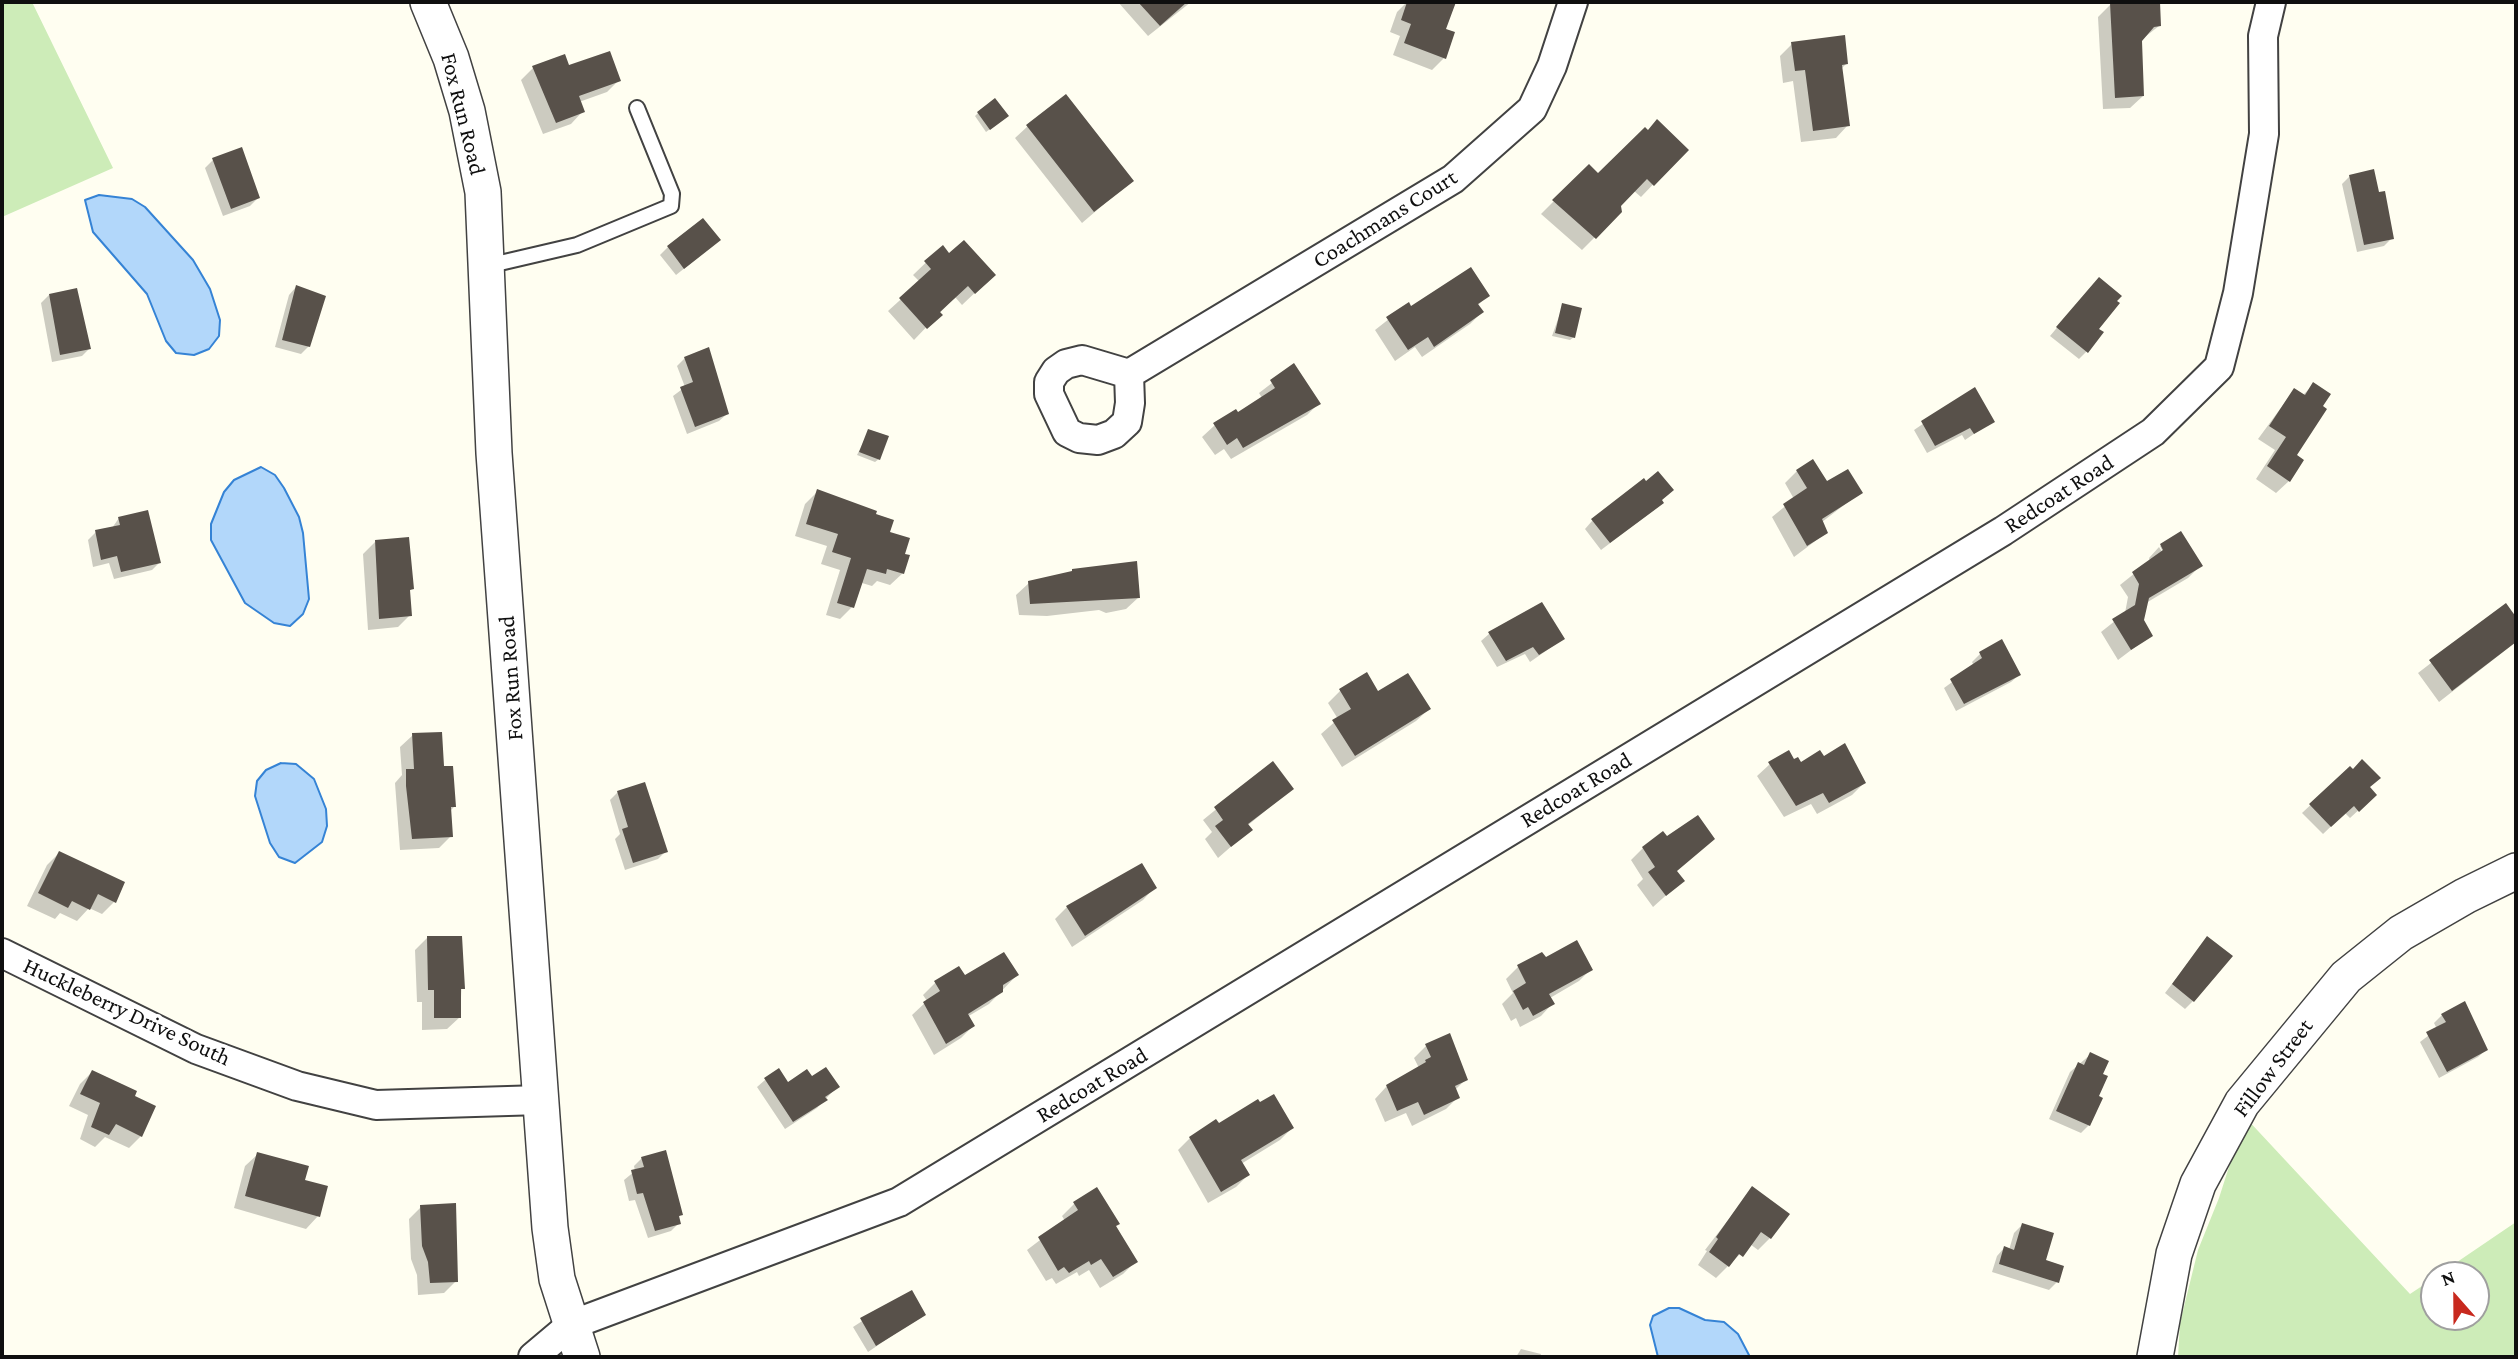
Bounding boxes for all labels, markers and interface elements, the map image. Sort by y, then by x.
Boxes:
street label: Fox Run Road [434,50,492,178]
street label: Coachmans Court [1308,164,1462,274]
street label: Redcoat Road [1999,448,2119,540]
street label: Fox Run Road [493,615,529,741]
street label: Redcoat Road [1515,746,1637,834]
street label: Huckleberry Drive South [19,952,235,1072]
street label: Fillow Street [2227,1013,2319,1123]
street label: Redcoat Road [1031,1041,1153,1129]
north arrow [2420,1261,2490,1331]
text: N [2438,1266,2458,1290]

